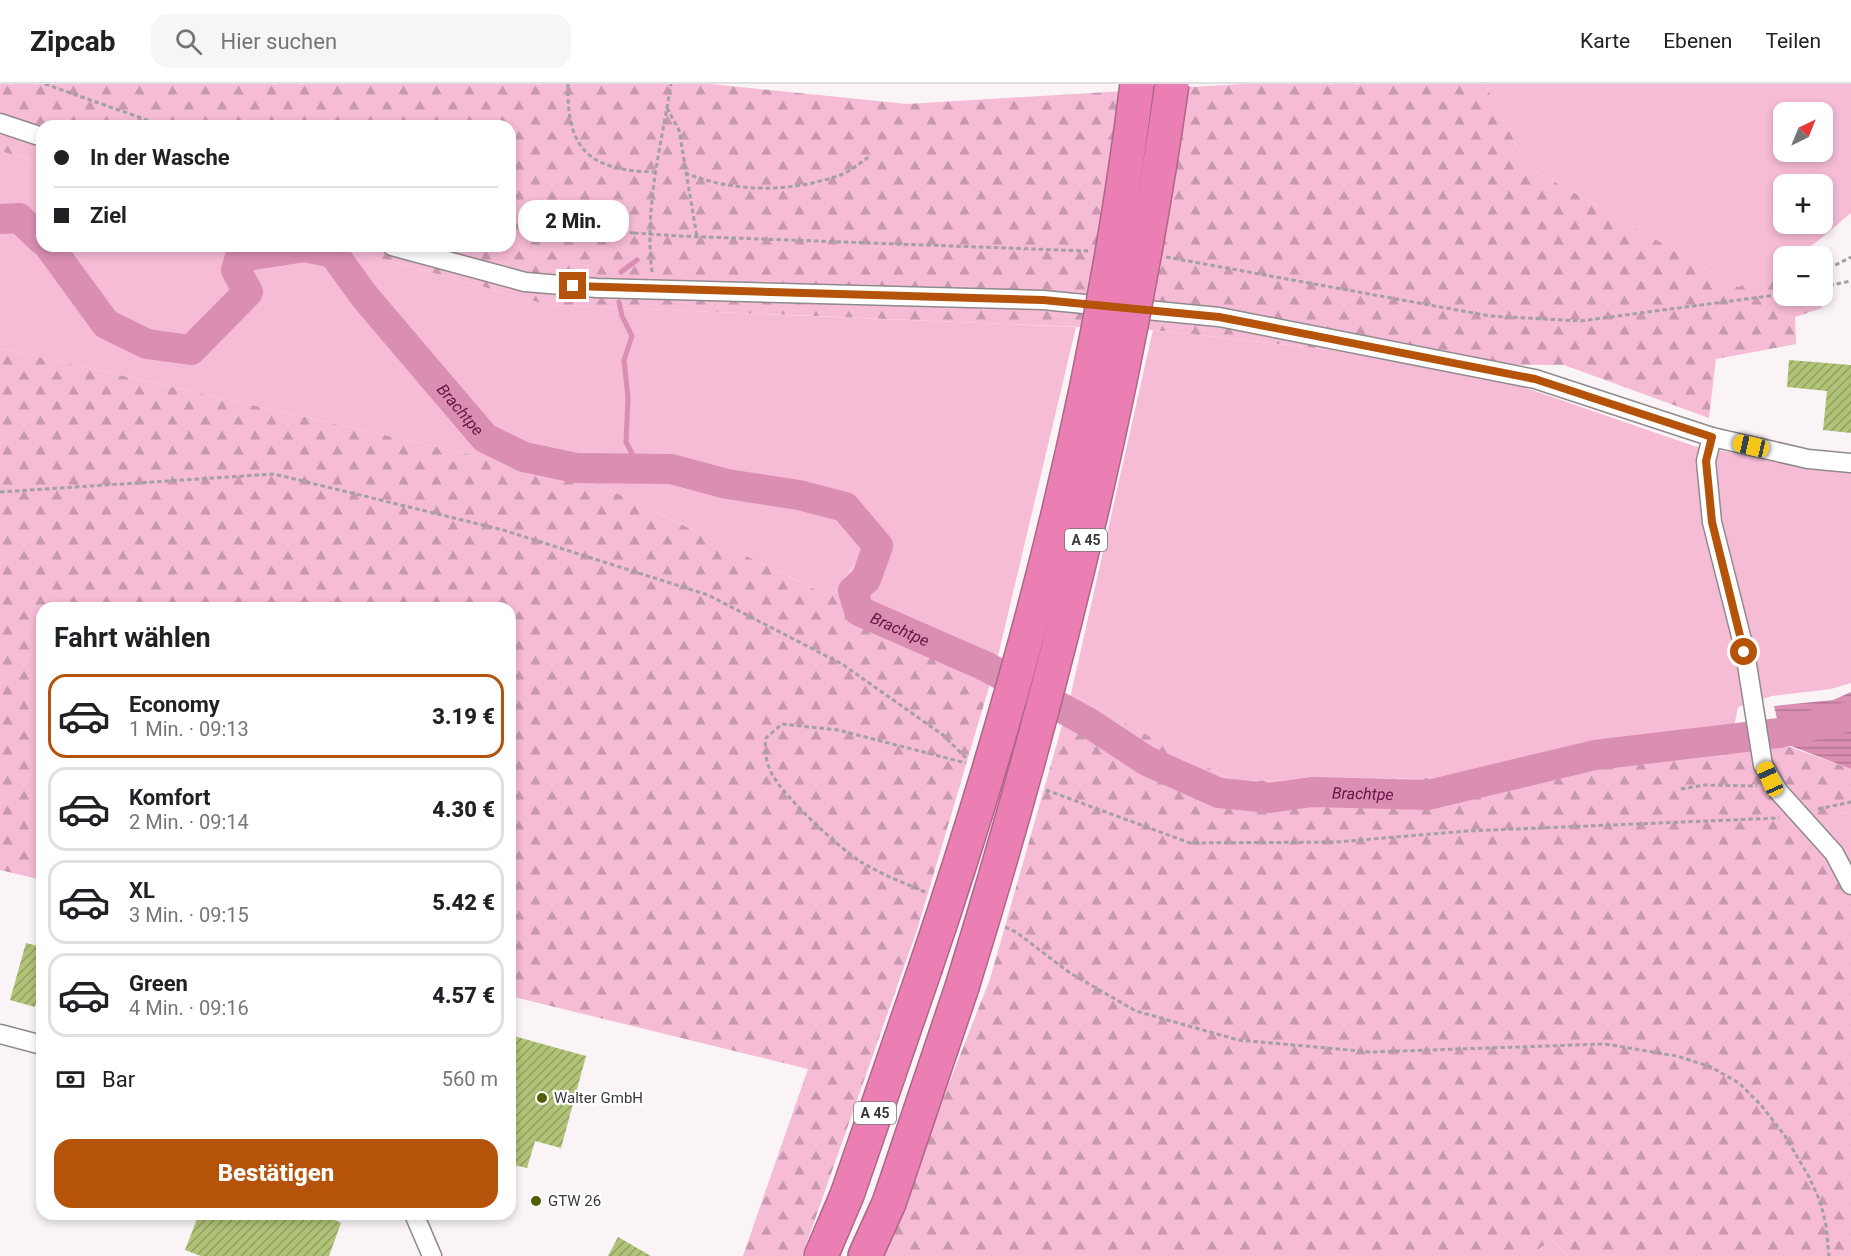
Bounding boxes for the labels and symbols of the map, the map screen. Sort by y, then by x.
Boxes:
north arrow [1773,102,1833,162]
callout: 2 Min. [518,199,628,241]
route end [559,272,586,299]
water label: Brachtpe [433,380,488,439]
car [1731,433,1771,459]
road number: A 45 [1065,529,1107,551]
water label: Brachtpe [868,608,932,650]
route start [1730,638,1757,665]
car [1754,759,1786,799]
water label: Brachtpe [1332,783,1394,804]
place label: Walter GmbH [554,1089,643,1107]
marker: Walter GmbH [535,1091,549,1105]
road number: A 45 [854,1102,896,1124]
place label: GTW 26 [548,1192,601,1210]
marker: GTW 26 [529,1194,543,1208]

